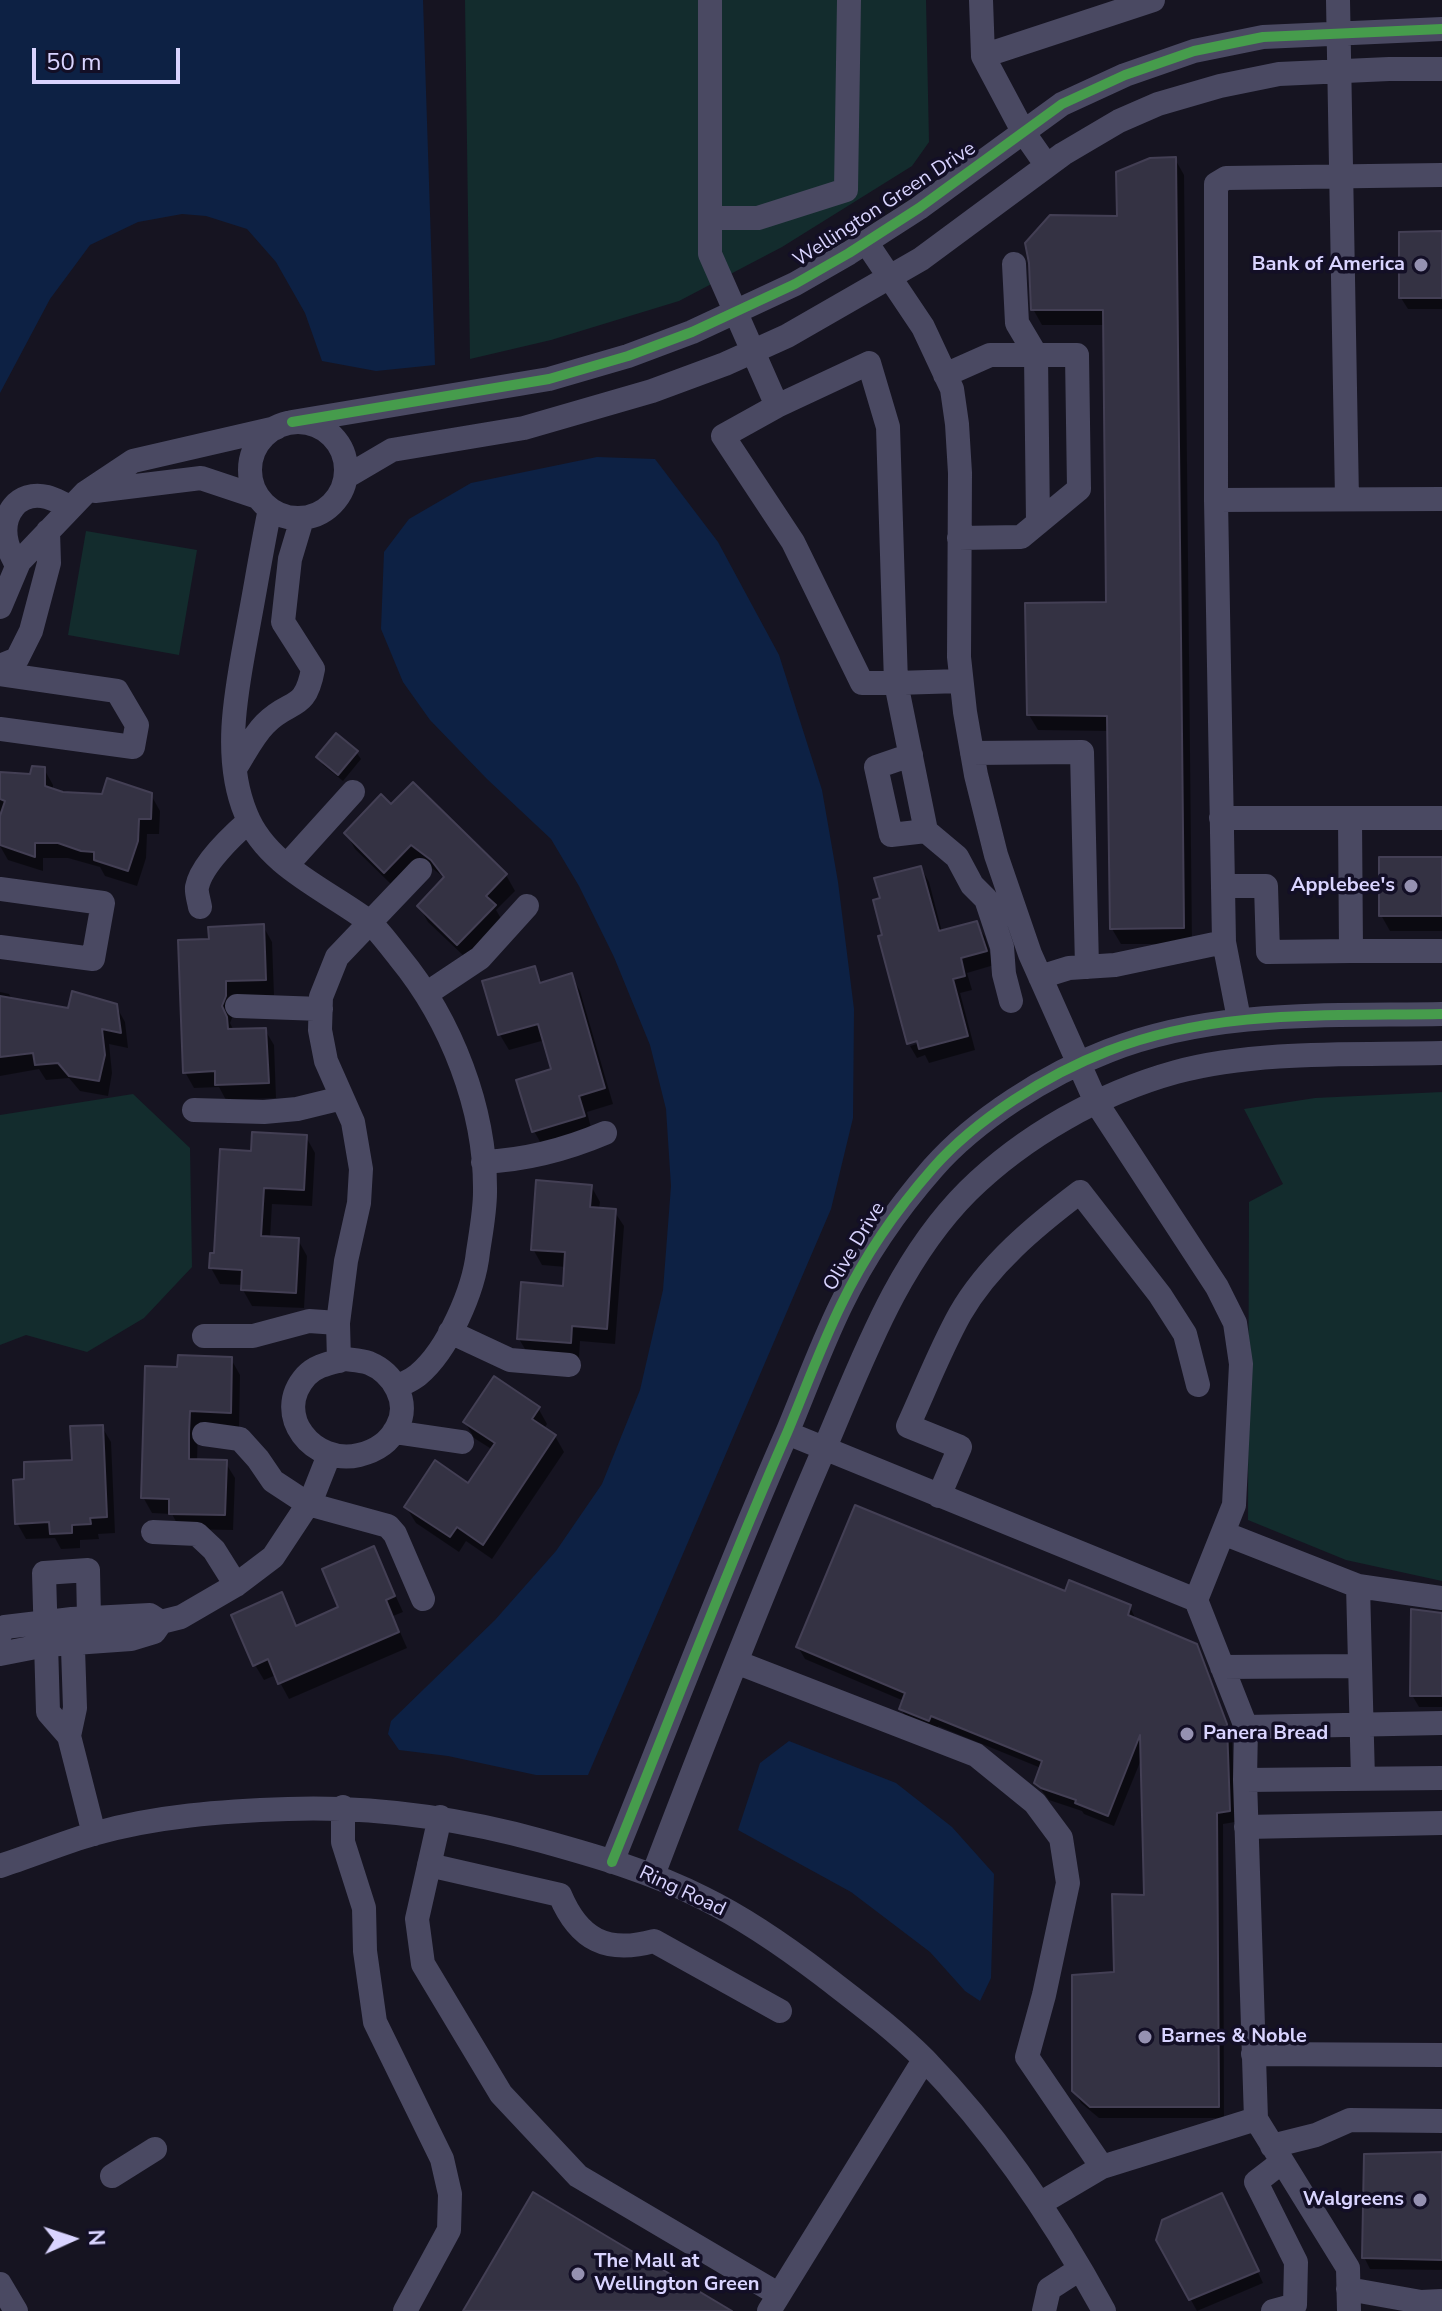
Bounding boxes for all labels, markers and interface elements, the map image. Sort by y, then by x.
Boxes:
scale bar [36,32,184,82]
text: 50 m [46,46,102,78]
street label: Wellington Green Drive [789,137,981,273]
place label: Bank of America [1252,253,1405,277]
marker: Bank of America [1412,256,1430,274]
place label: Applebee's [1291,874,1395,898]
marker: Applebee's [1402,877,1420,895]
street label: Olive Drive [819,1198,891,1296]
place label: Panera Bread [1203,1722,1328,1746]
marker: Panera Bread [1178,1725,1196,1743]
street label: Ring Road [635,1862,729,1922]
place label: Barnes & Noble [1161,2025,1307,2049]
marker: Barnes & Noble [1136,2028,1154,2046]
place label: Walgreens [1303,2188,1404,2212]
marker: Walgreens [1411,2191,1429,2209]
north arrow [32,2199,112,2279]
text: N [81,2229,111,2247]
place label: The Mall at Wellington Green [594,2250,759,2297]
marker: The Mall at Wellington Green [569,2265,587,2283]

